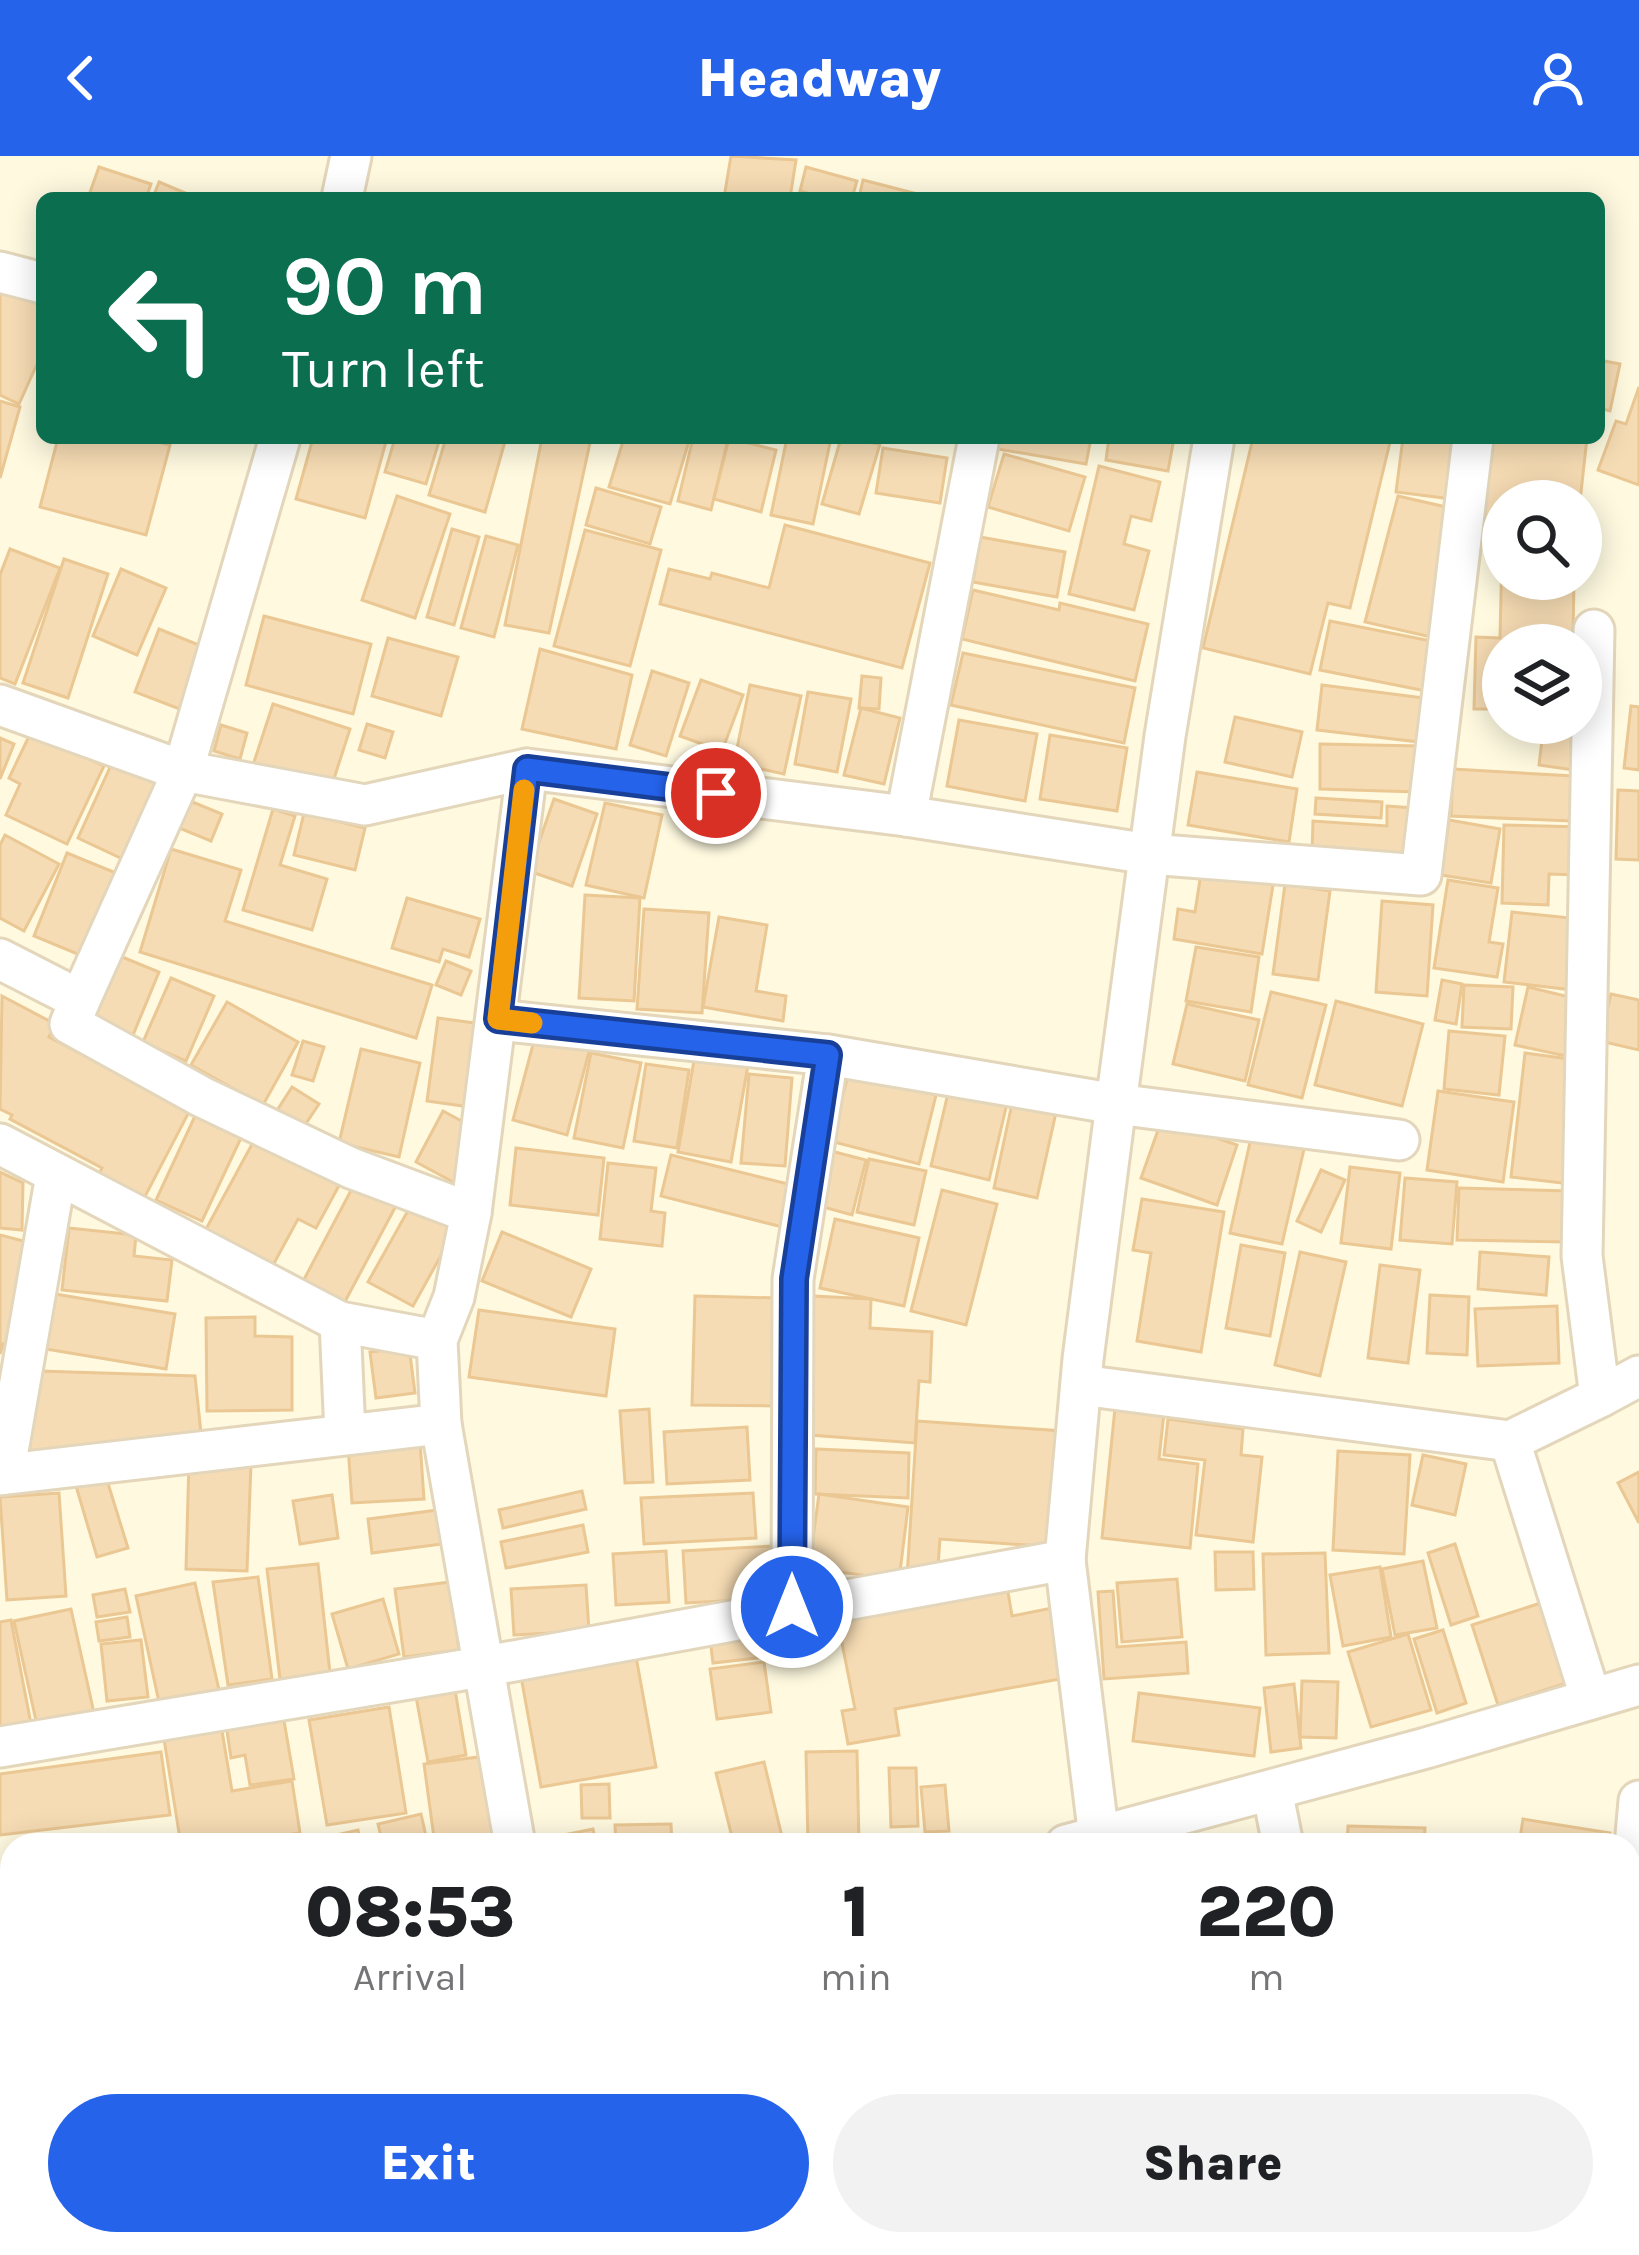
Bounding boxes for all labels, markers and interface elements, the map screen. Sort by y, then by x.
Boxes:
icon: back [48,45,114,111]
icon: person [1525,45,1591,111]
text: Headway [698,46,941,110]
text: 90 m [282,237,487,335]
icon: left [84,240,240,396]
text: Turn left [282,337,485,401]
map controls [1482,480,1602,744]
button: search [1482,480,1602,600]
button: layers [1482,624,1602,744]
pin [665,742,767,844]
icon: arrive [683,760,749,826]
position arrow [729,1544,855,1670]
text: 08:53 [305,1870,515,1954]
text: 1 [842,1870,870,1954]
text: 220 [1197,1870,1336,1954]
text: Arrival [353,1954,467,2000]
text: min [820,1954,892,2000]
text: m [1248,1954,1285,2000]
button: Exit [48,2094,809,2232]
button: Share [833,2094,1593,2232]

